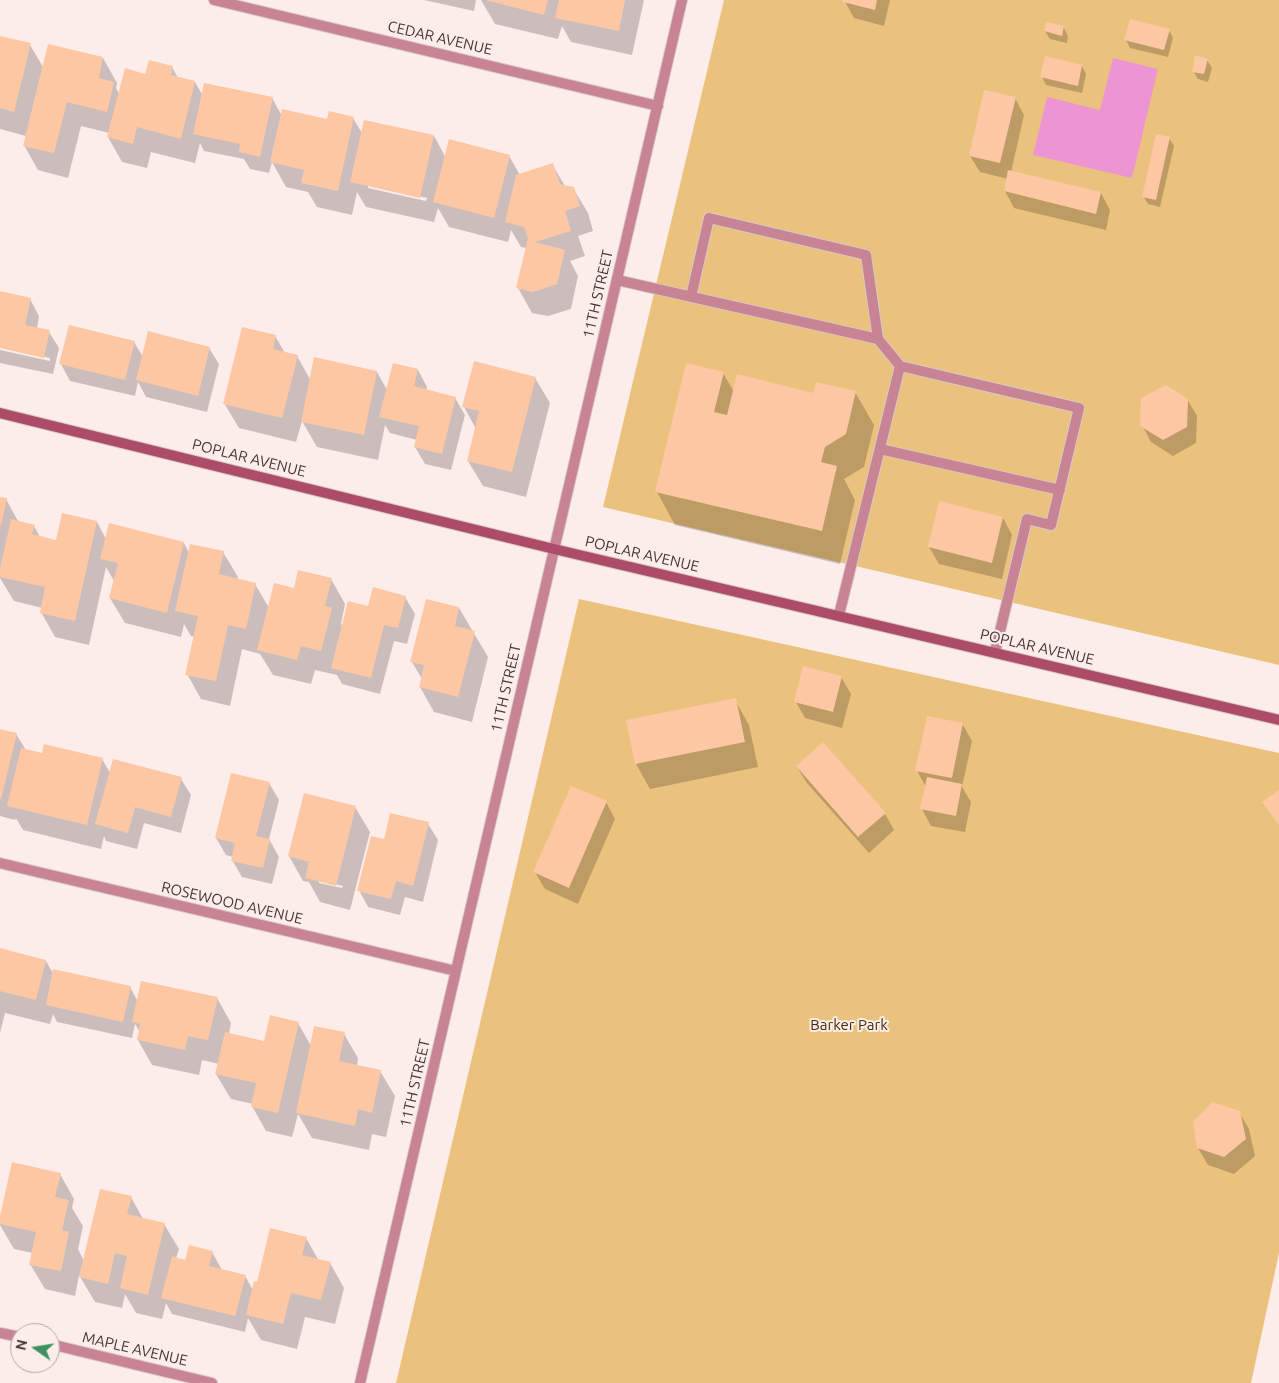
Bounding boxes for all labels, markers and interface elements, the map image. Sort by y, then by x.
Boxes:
street label: CEDAR AVENUE [386,17,494,59]
street label: 11TH STREET [579,248,617,340]
street label: POPLAR AVENUE [190,435,308,481]
street label: POPLAR AVENUE [583,532,701,576]
street label: POPLAR AVENUE [978,625,1096,669]
street label: 11TH STREET [487,642,525,734]
street label: ROSEWOOD AVENUE [159,878,305,928]
park label: Barker Park [810,1016,888,1034]
street label: 11TH STREET [396,1037,434,1129]
north arrow [10,1323,60,1373]
street label: MAPLE AVENUE [81,1328,189,1370]
text: N [12,1338,30,1352]

